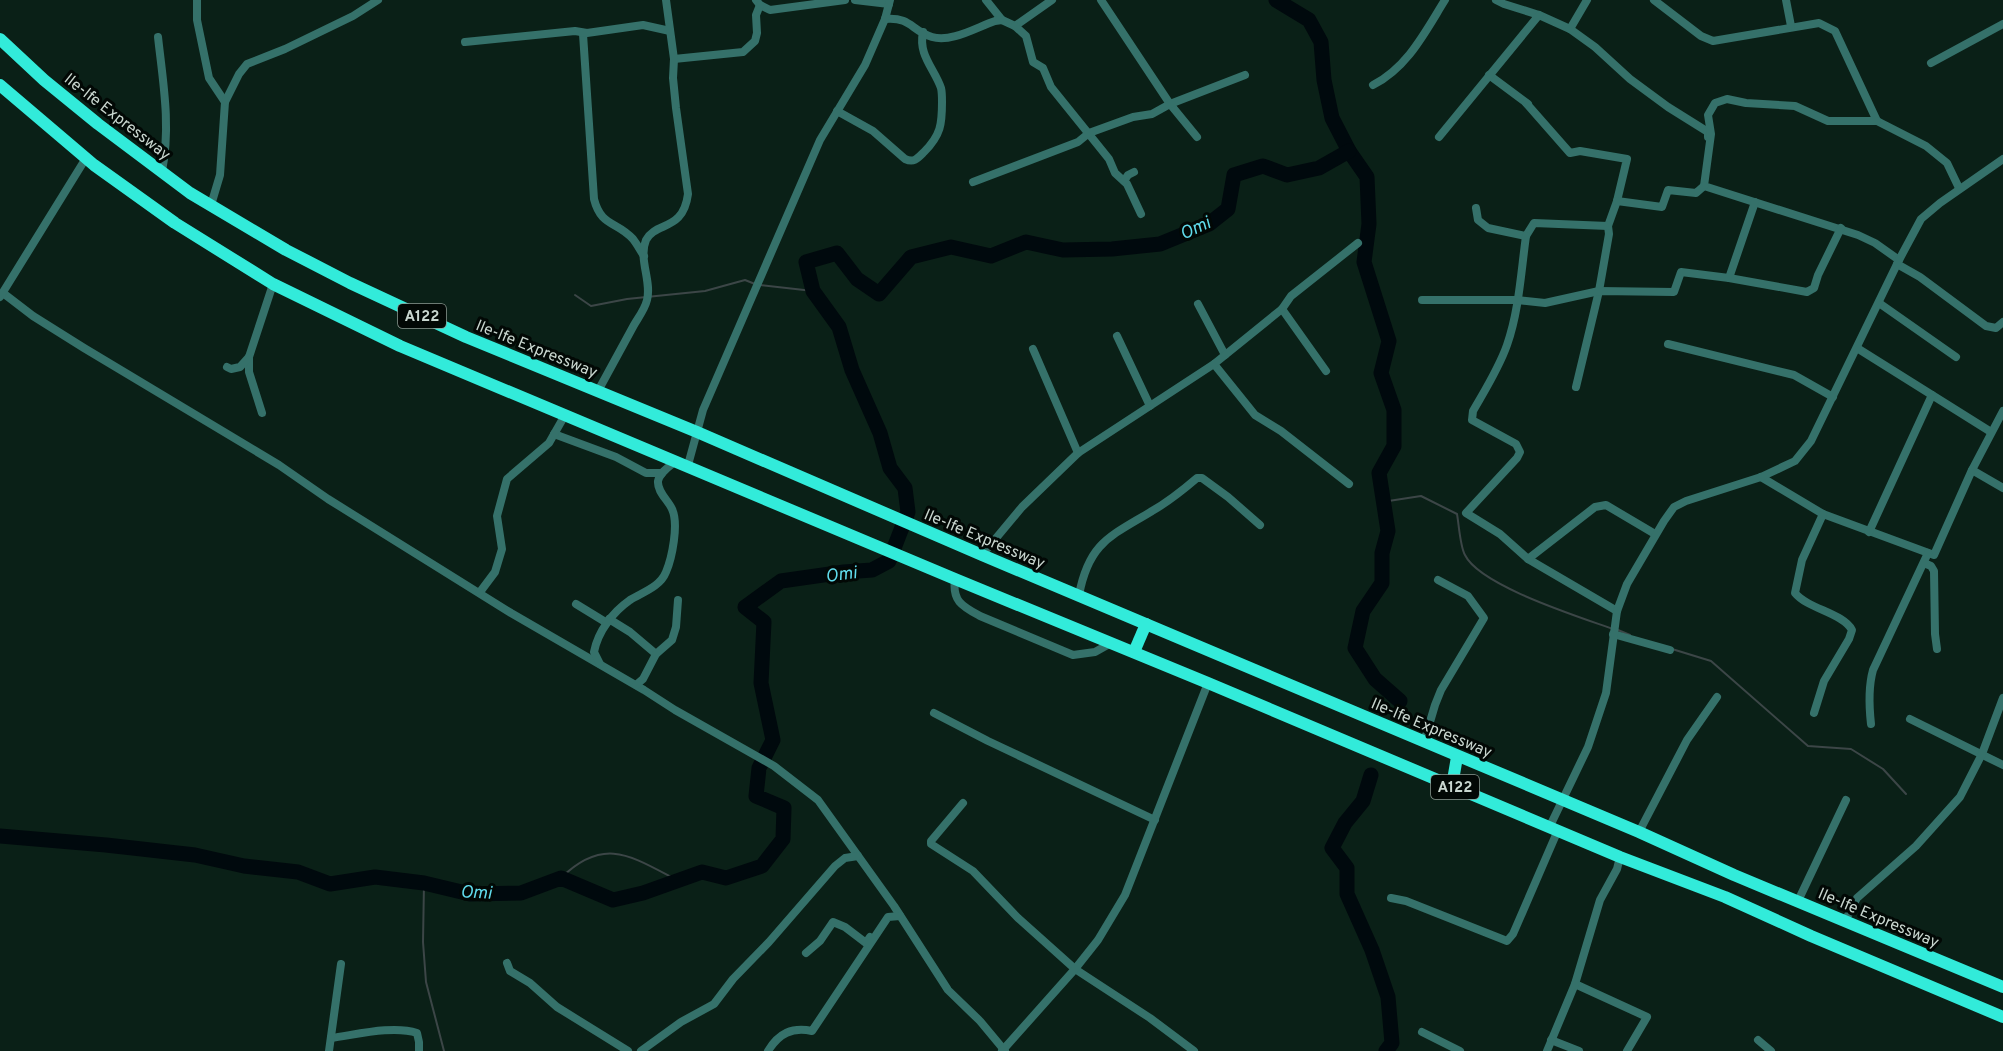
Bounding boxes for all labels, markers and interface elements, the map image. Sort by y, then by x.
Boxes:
street label: Ile-Ife Expressway [60,70,174,165]
water label: Omi [1176,212,1216,246]
road number: A122 [398,304,446,328]
street label: Ile-Ife Expressway [472,316,600,383]
street label: Ile-Ife Expressway [921,505,1048,574]
water label: Omi [824,562,860,589]
street label: Ile-Ife Expressway [1368,694,1495,763]
road number: A122 [1431,775,1479,799]
water label: Omi [460,881,494,906]
street label: Ile-Ife Expressway [1815,884,1942,953]

